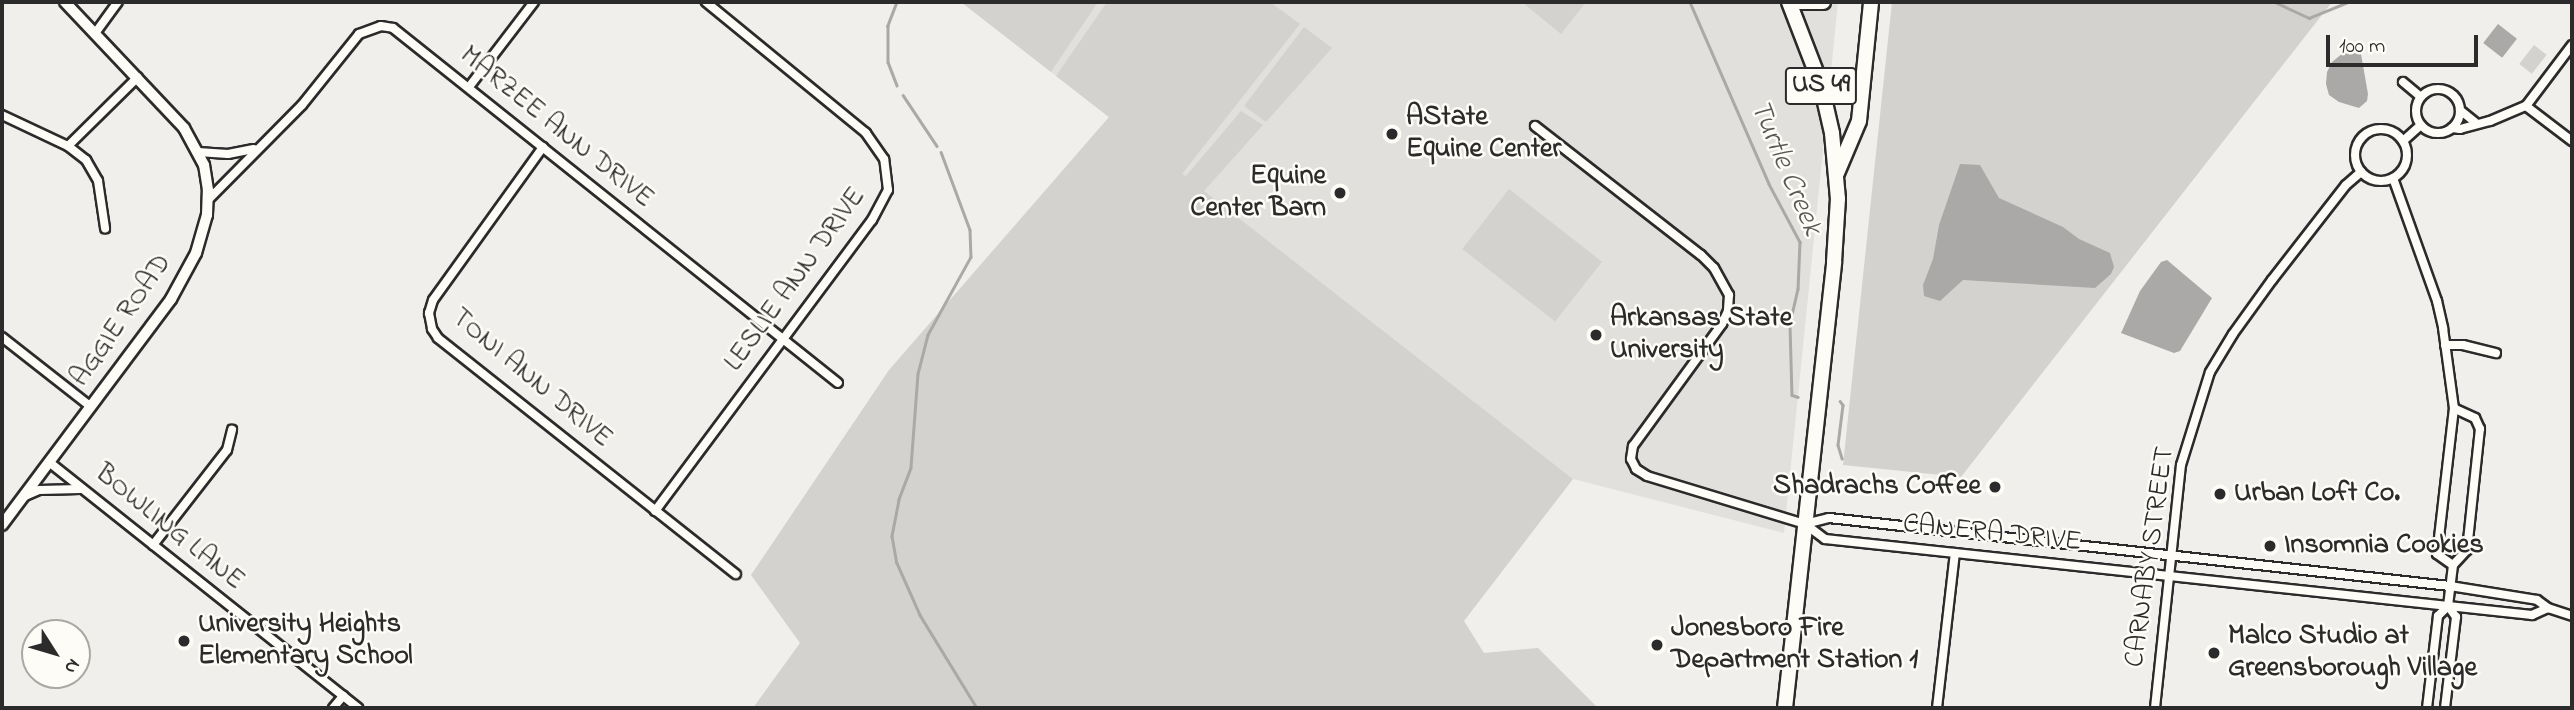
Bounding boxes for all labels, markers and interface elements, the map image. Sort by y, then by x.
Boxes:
scale bar [2329,21,2481,65]
text: 100 m [2339,32,2385,62]
street label: MARZEE ANN DRIVE [452,40,660,216]
road number: US 49 [1784,64,1858,108]
water label: Turtle Creek [1740,95,1830,241]
place label: AState Equine Center [1406,101,1561,167]
marker: AState Equine Center [1384,126,1400,142]
place label: Equine Center Barn [1190,160,1326,226]
street label: LESLIE ANN DRIVE [718,181,874,379]
marker: Equine Center Barn [1332,185,1348,201]
street label: AGGIE ROAD [64,248,180,394]
street label: TONI ANN DRIVE [444,302,618,456]
place label: Arkansas State University [1610,302,1792,368]
marker: Arkansas State University [1588,327,1604,343]
street label: CARNABY STREET [2119,445,2183,669]
street label: BOWLING LANE [87,457,251,599]
place label: Shadrachs Coffee [1773,470,1981,504]
place label: Urban Loft Co. [2234,477,2400,511]
marker: Shadrachs Coffee [1987,479,2003,495]
marker: Urban Loft Co. [2212,486,2228,502]
street label: CANERA DRIVE [1901,508,2083,560]
place label: Insomnia Cookies [2284,529,2484,563]
marker: Insomnia Cookies [2262,538,2278,554]
place label: University Heights Elementary School [198,608,413,674]
place label: Jonesboro Fire Department Station 1 [1671,612,1918,678]
north arrow [21,619,91,689]
place label: Malco Studio at Greensborough Village [2228,620,2477,686]
marker: University Heights Elementary School [176,633,192,649]
marker: Jonesboro Fire Department Station 1 [1649,637,1665,653]
marker: Malco Studio at Greensborough Village [2206,645,2222,661]
text: N [57,652,86,679]

